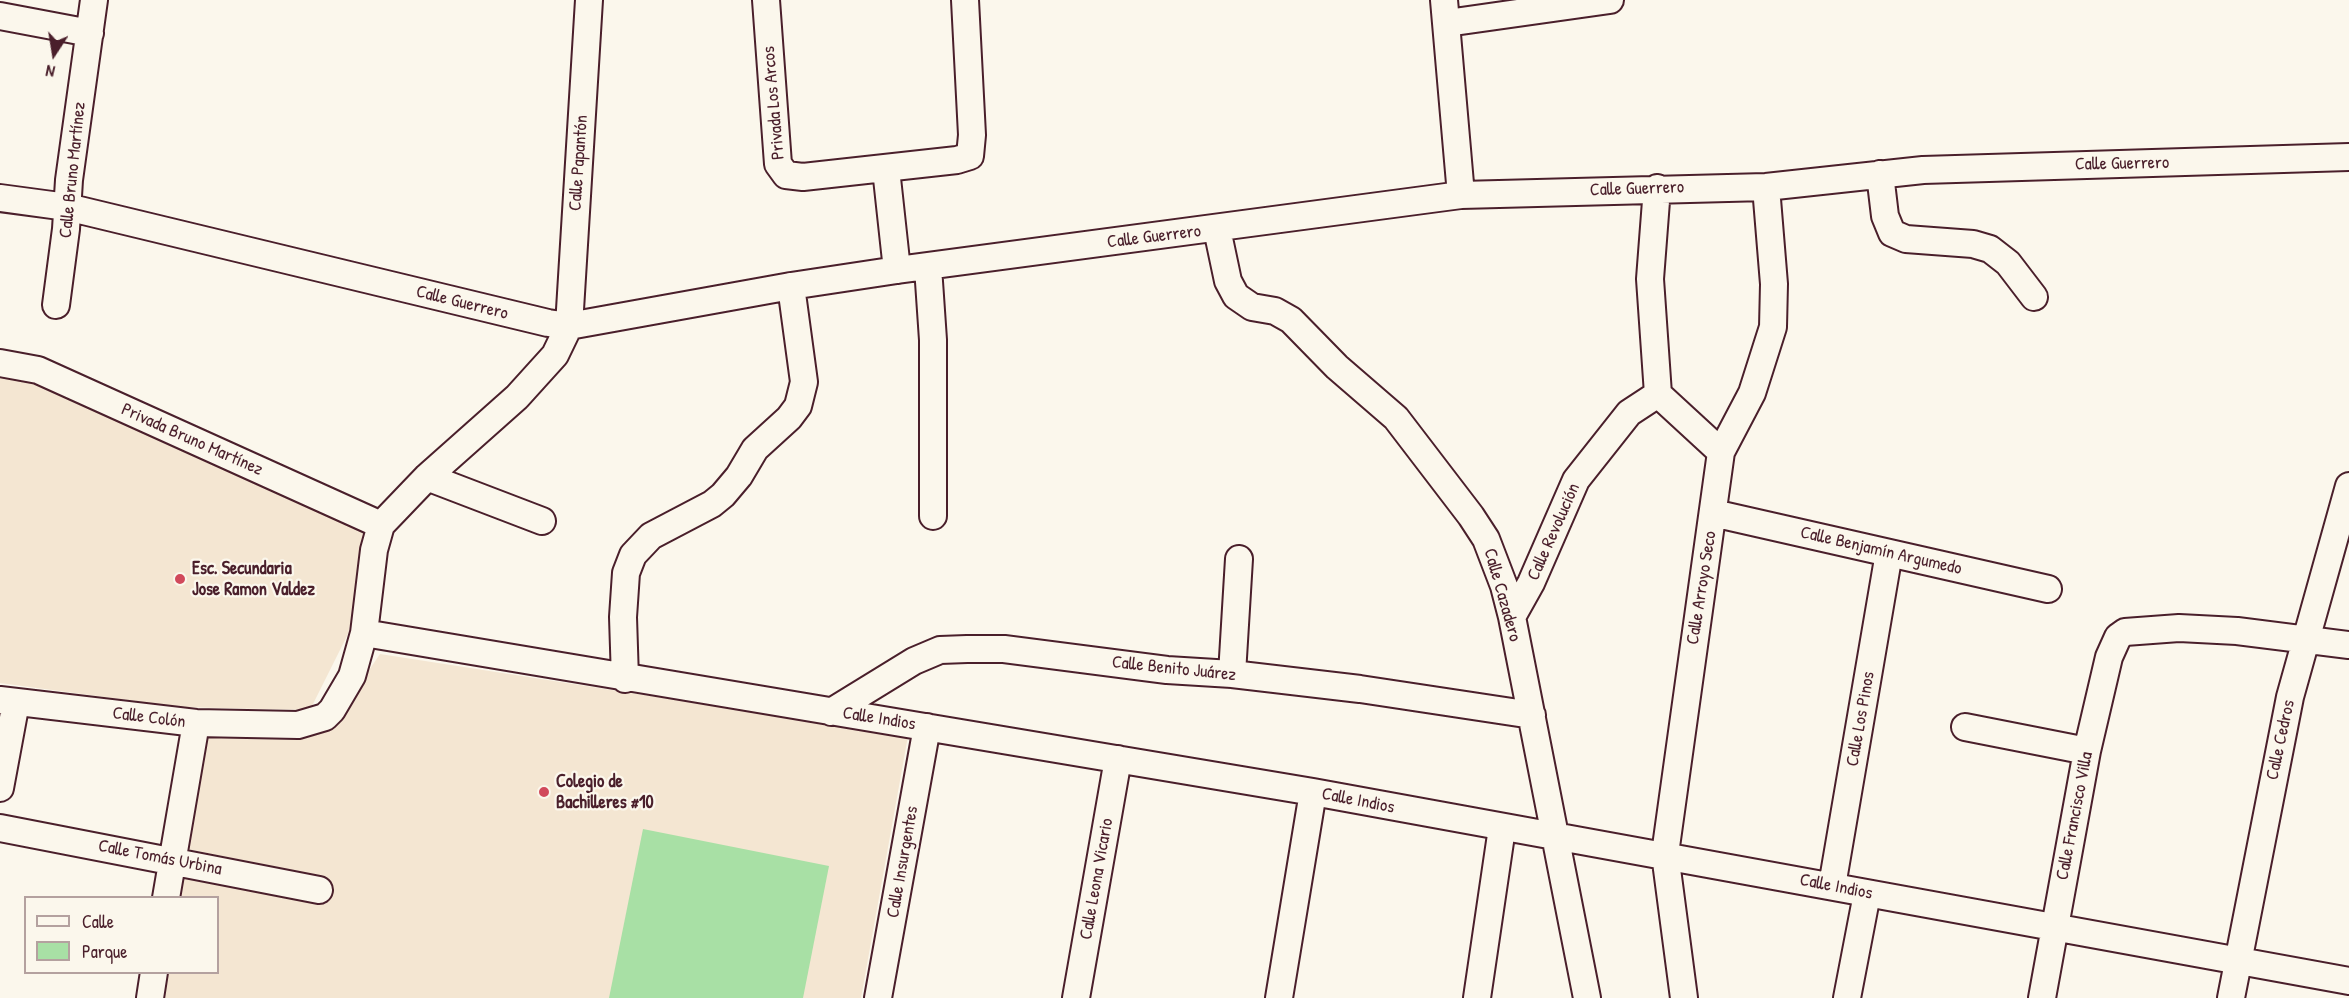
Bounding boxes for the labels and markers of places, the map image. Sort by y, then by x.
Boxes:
place label: Esc. Secundaria Jose Ramon Valdez [192,558,315,600]
marker: Esc. Secundaria Jose Ramon Valdez [173,572,187,586]
place label: Colegio de Bachilleres #10 [556,771,654,814]
marker: Colegio de Bachilleres #10 [537,785,551,799]

